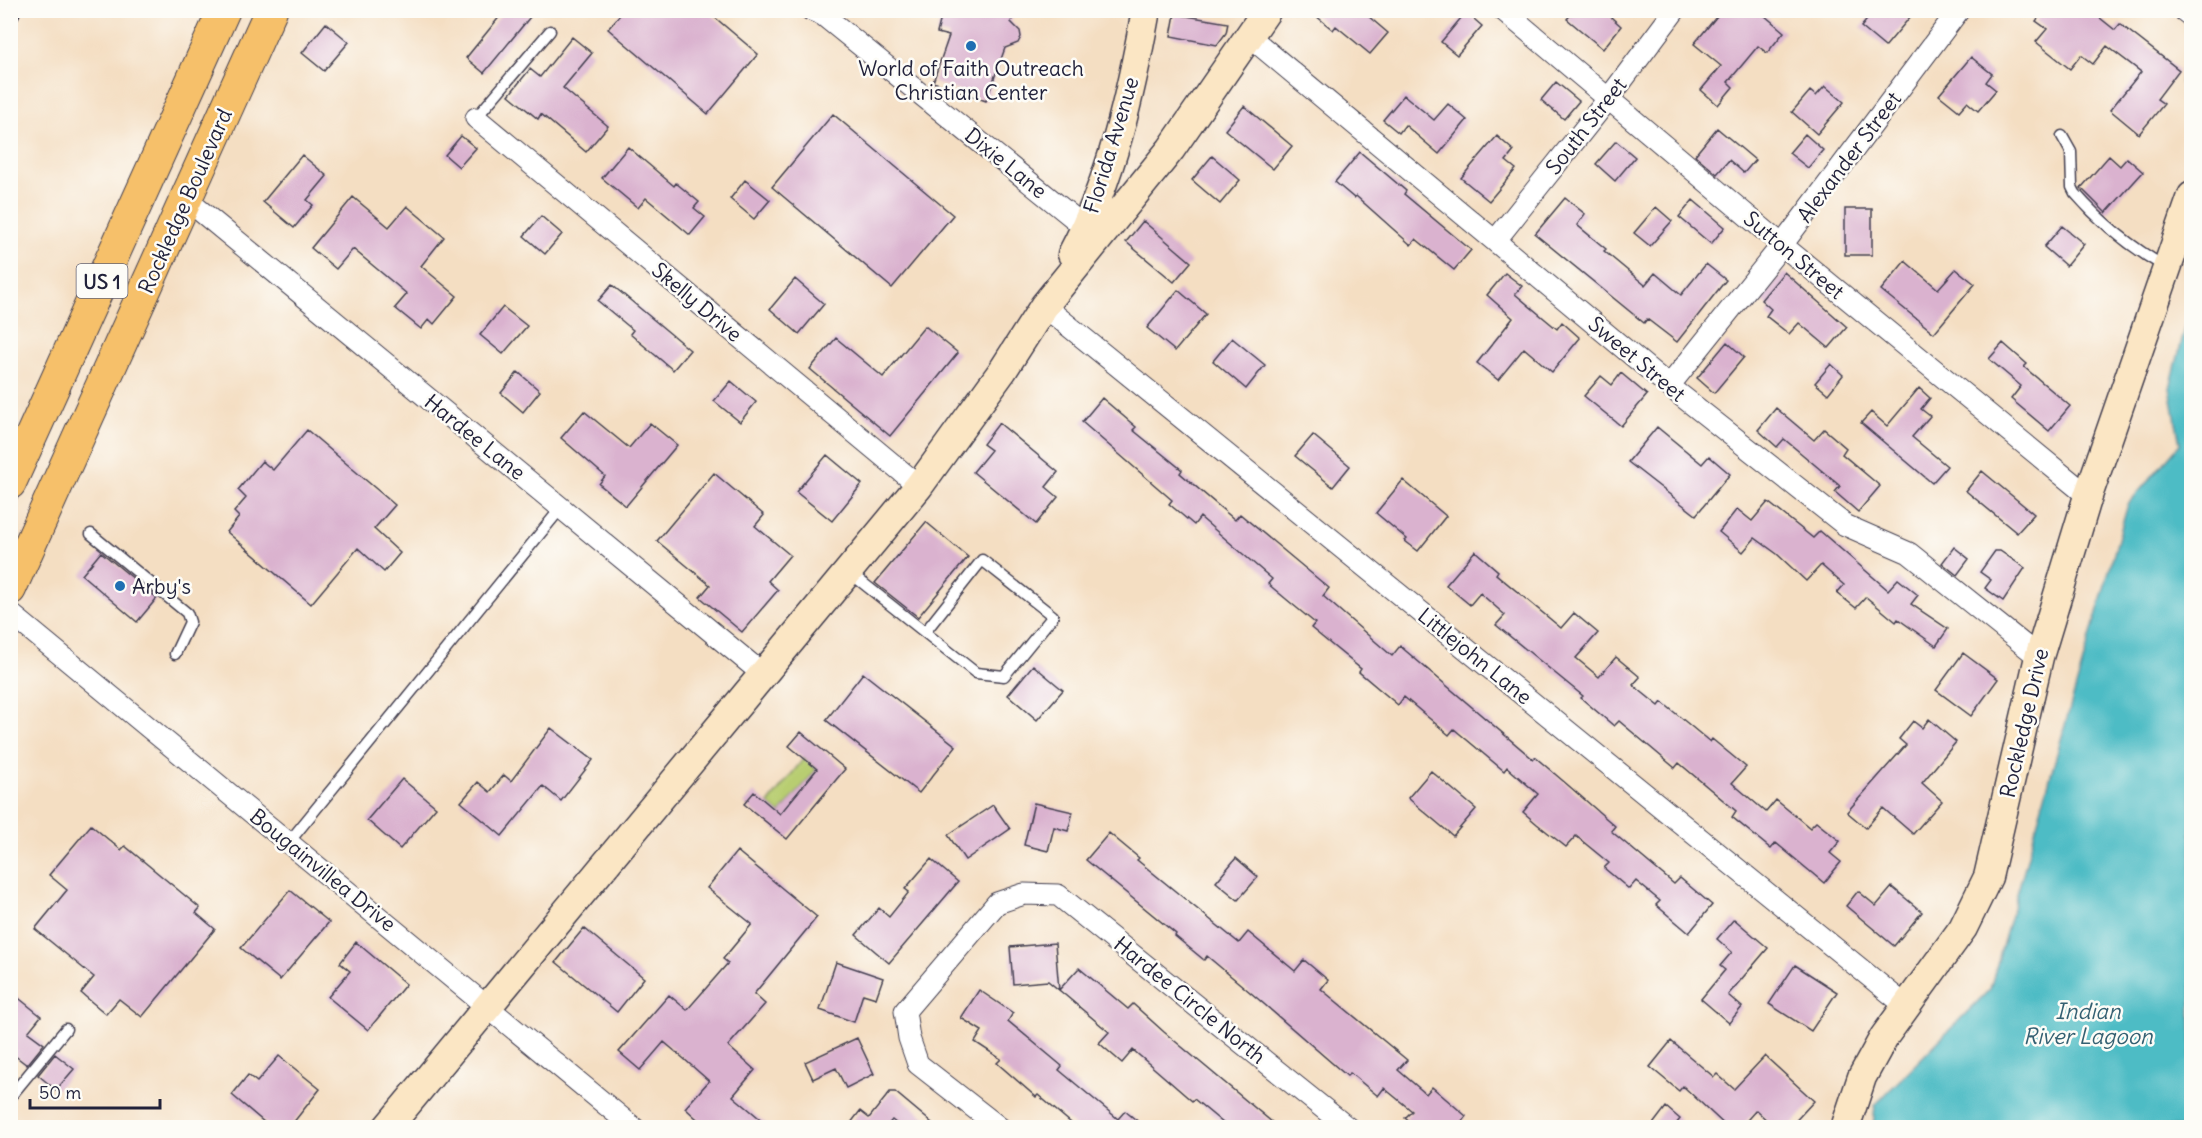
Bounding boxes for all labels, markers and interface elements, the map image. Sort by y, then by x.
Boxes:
marker: World of Faith Outreach Christian Center [964,39,978,53]
place label: World of Faith Outreach Christian Center [858,55,1084,106]
street label: South Street [1540,72,1632,180]
street label: Florida Avenue [1077,73,1145,217]
street label: Alexander Street [1791,86,1907,228]
street label: Rockledge Boulevard [132,104,238,298]
street label: Dixie Lane [960,122,1052,204]
street label: Sutton Street [1738,205,1850,305]
street label: Skelly Drive [646,256,748,348]
road number: US 1 [76,264,128,298]
street label: Sweet Street [1583,311,1691,407]
street label: Hardee Lane [419,388,531,486]
place label: Arby's [132,573,191,600]
marker: Arby's [113,579,127,593]
street label: Littlejohn Lane [1413,602,1537,710]
street label: Rockledge Drive [1994,646,2054,800]
street label: Bougainvillea Drive [244,803,402,937]
street label: Hardee Circle North [1109,930,1271,1070]
water label: Indian River Lagoon [2023,997,2154,1050]
scale bar [30,1072,160,1110]
text: 50 m [39,1081,81,1104]

